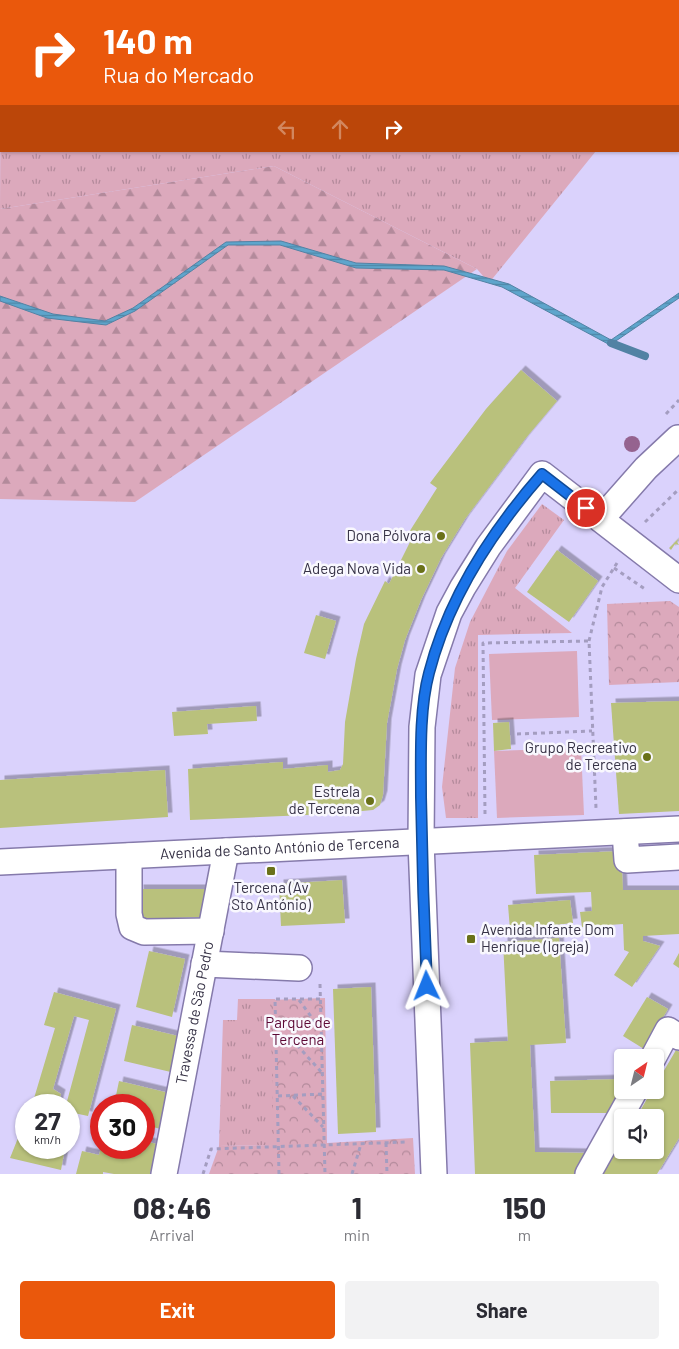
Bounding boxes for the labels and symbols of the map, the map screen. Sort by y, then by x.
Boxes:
pin [565,487,607,529]
place label: Dona Pólvora [347,526,431,544]
marker: Dona Pólvora [435,530,447,542]
place label: Adega Nova Vida [303,559,411,577]
marker: Adega Nova Vida [415,563,427,575]
place label: Grupo Recreativo de Tercena [525,738,637,773]
marker: Grupo Recreativo de Tercena [641,751,653,763]
place label: Estrela de Tercena [288,782,360,817]
marker: Estrela de Tercena [364,795,376,807]
street label: Avenida de Santo António de Tercena [159,833,400,862]
marker: Tercena (Av Sto António) [265,865,277,877]
place label: Tercena (Av Sto António) [231,878,311,913]
place label: Avenida Infante Dom Henrique (Igreja) [481,920,614,955]
marker: Avenida Infante Dom Henrique (Igreja) [465,933,477,945]
street label: Travessa de São Pedro [171,940,216,1086]
position arrow [400,959,452,1011]
park label: Parque de Tercena [265,1013,331,1048]
north arrow [614,1049,664,1099]
speed limit sign: 30 [90,1094,155,1159]

